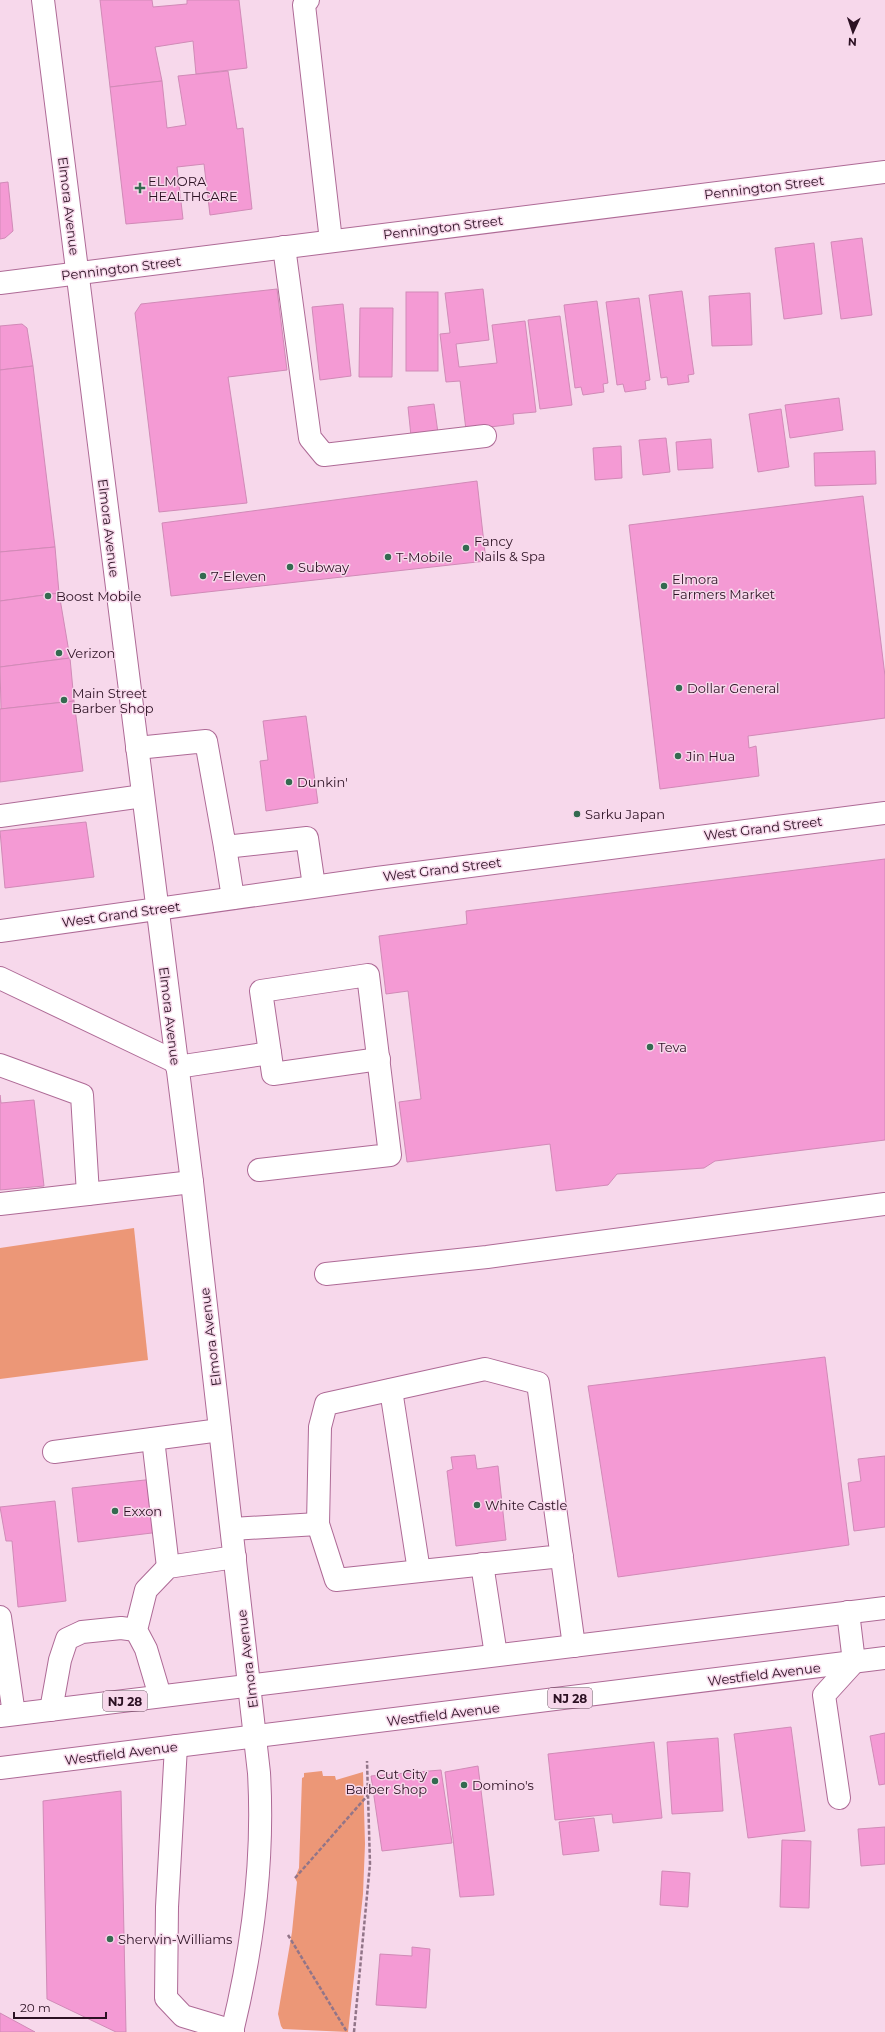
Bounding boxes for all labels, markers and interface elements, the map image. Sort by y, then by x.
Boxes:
north arrow [833,12,873,52]
text: N [848,35,857,49]
street label: Elmora Avenue [55,156,83,256]
street label: Pennington Street [703,172,825,202]
place label: ELMORA HEALTHCARE [148,173,238,204]
marker: ELMORA HEALTHCARE [135,183,145,193]
street label: Pennington Street [382,212,504,242]
street label: Pennington Street [60,253,182,283]
street label: Elmora Avenue [95,478,123,578]
place label: Fancy Nails & Spa [474,533,546,564]
marker: Fancy Nails & Spa [461,543,471,553]
place label: T-Mobile [396,549,452,565]
marker: T-Mobile [383,552,393,562]
place label: Subway [298,559,350,575]
marker: Subway [285,562,295,572]
place label: 7-Eleven [211,568,266,584]
marker: 7-Eleven [198,571,208,581]
place label: Elmora Farmers Market [672,571,775,602]
marker: Elmora Farmers Market [659,581,669,591]
place label: Boost Mobile [56,588,142,604]
marker: Boost Mobile [43,591,53,601]
place label: Verizon [67,645,115,661]
marker: Verizon [54,648,64,658]
place label: Dollar General [687,680,780,696]
marker: Dollar General [674,683,684,693]
place label: Main Street Barber Shop [72,685,154,716]
marker: Main Street Barber Shop [59,695,69,705]
place label: Jin Hua [685,748,735,764]
marker: Jin Hua [673,751,683,761]
place label: Dunkin' [297,774,348,790]
marker: Dunkin' [284,777,294,787]
place label: Sarku Japan [585,806,665,822]
marker: Sarku Japan [572,809,582,819]
street label: West Grand Street [703,813,823,843]
street label: West Grand Street [382,854,502,884]
street label: West Grand Street [61,898,181,930]
street label: Elmora Avenue [156,966,184,1066]
place label: Teva [658,1039,687,1055]
marker: Teva [645,1042,655,1052]
street label: Elmora Avenue [196,1287,224,1387]
place label: White Castle [485,1497,568,1513]
marker: White Castle [472,1500,482,1510]
place label: Exxon [123,1503,162,1519]
marker: Exxon [110,1506,120,1516]
street label: Elmora Avenue [233,1609,261,1709]
street label: Westfield Avenue [707,1659,821,1689]
road number: NJ 28 [548,1688,592,1708]
road number: NJ 28 [103,1691,147,1711]
street label: Westfield Avenue [386,1699,500,1729]
street label: Westfield Avenue [64,1738,178,1768]
place label: Cut City Barber Shop [345,1766,428,1797]
marker: Cut City Barber Shop [430,1776,440,1786]
place label: Domino's [472,1777,534,1793]
marker: Domino's [459,1780,469,1790]
place label: Sherwin-Williams [118,1931,232,1947]
marker: Sherwin-Williams [105,1934,115,1944]
scale bar [14,1994,106,2020]
text: 20 m [20,2000,51,2015]

